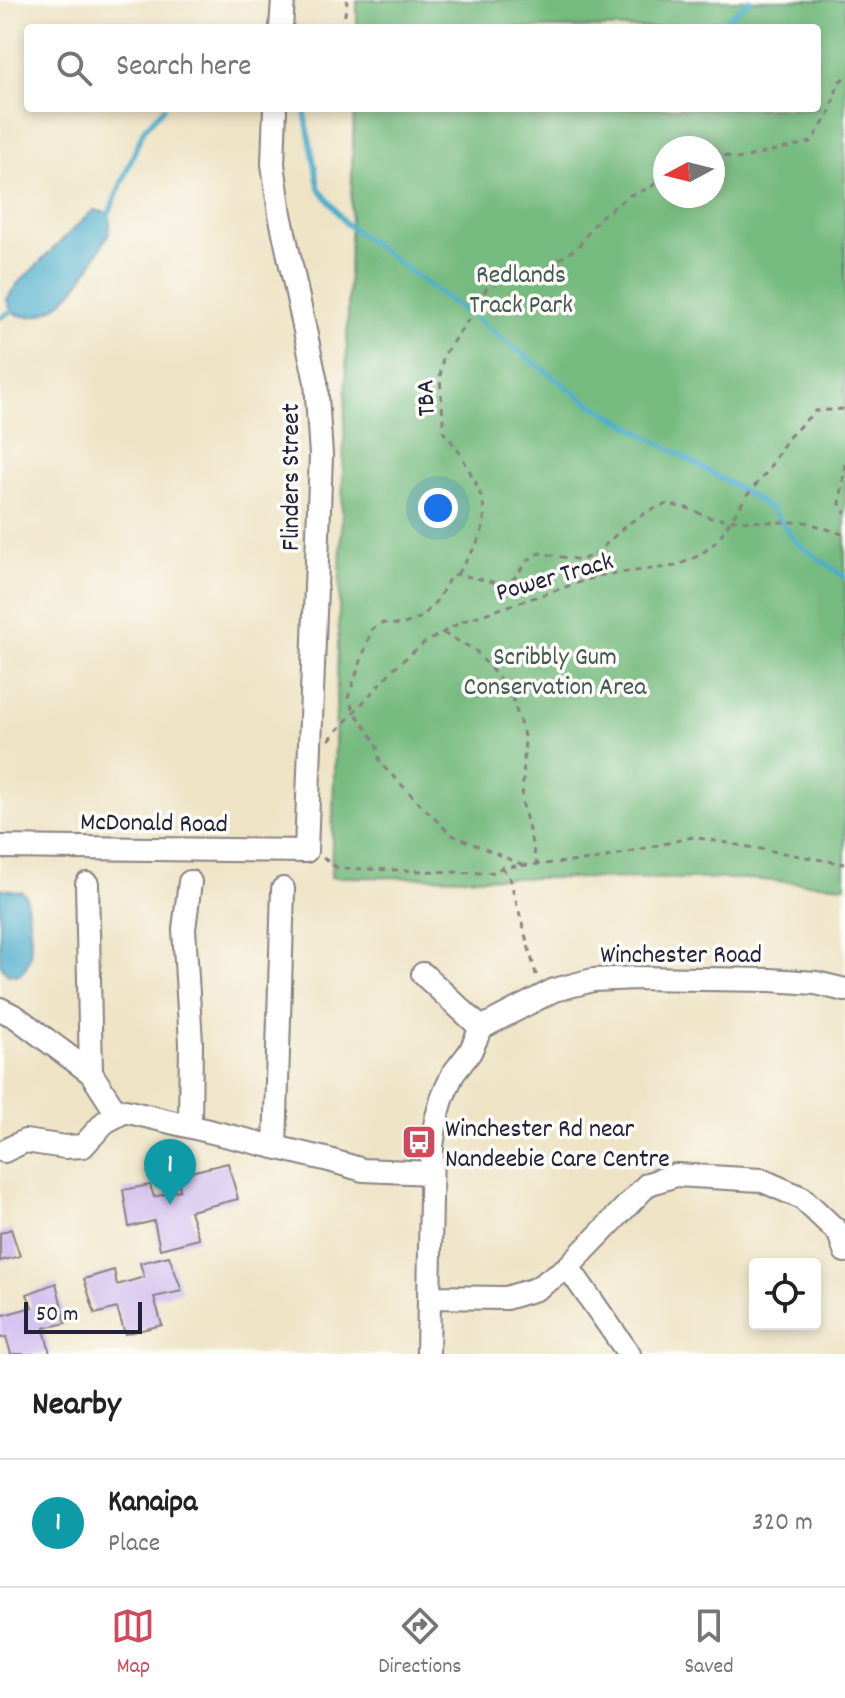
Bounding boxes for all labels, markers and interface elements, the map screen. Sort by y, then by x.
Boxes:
search box [24,24,821,112]
icon: search [52,46,96,90]
text: Search here [116,47,252,90]
north arrow [653,136,725,208]
park label: Redlands Track Park [469,258,573,325]
street label: TBA [408,379,447,417]
street label: Flinders Street [274,403,311,551]
your location [418,488,458,528]
street label: Power Track [492,544,618,613]
park label: Scribbly Gum Conservation Area [464,640,647,707]
street label: McDonald Road [80,805,228,844]
street label: Winchester Road [600,938,762,975]
place label: Winchester Rd near Nandeebie Care Centre [445,1112,670,1179]
bus stop icon: Winchester Rd near Nandeebie Care Centre [400,1123,438,1161]
pin: 1 [144,1139,196,1205]
map controls [749,1258,821,1330]
button: locate [749,1258,821,1330]
scale bar [24,1298,142,1334]
text: 50 m [36,1300,78,1331]
text: Nearby [32,1382,121,1431]
text: Kanaipa [108,1483,197,1526]
text: 1 [55,1505,61,1542]
text: 320 m [752,1505,813,1542]
text: Place [108,1526,160,1563]
tab: Map [111,1604,155,1683]
tab: Directions [378,1604,462,1683]
tab: Saved [684,1604,734,1683]

